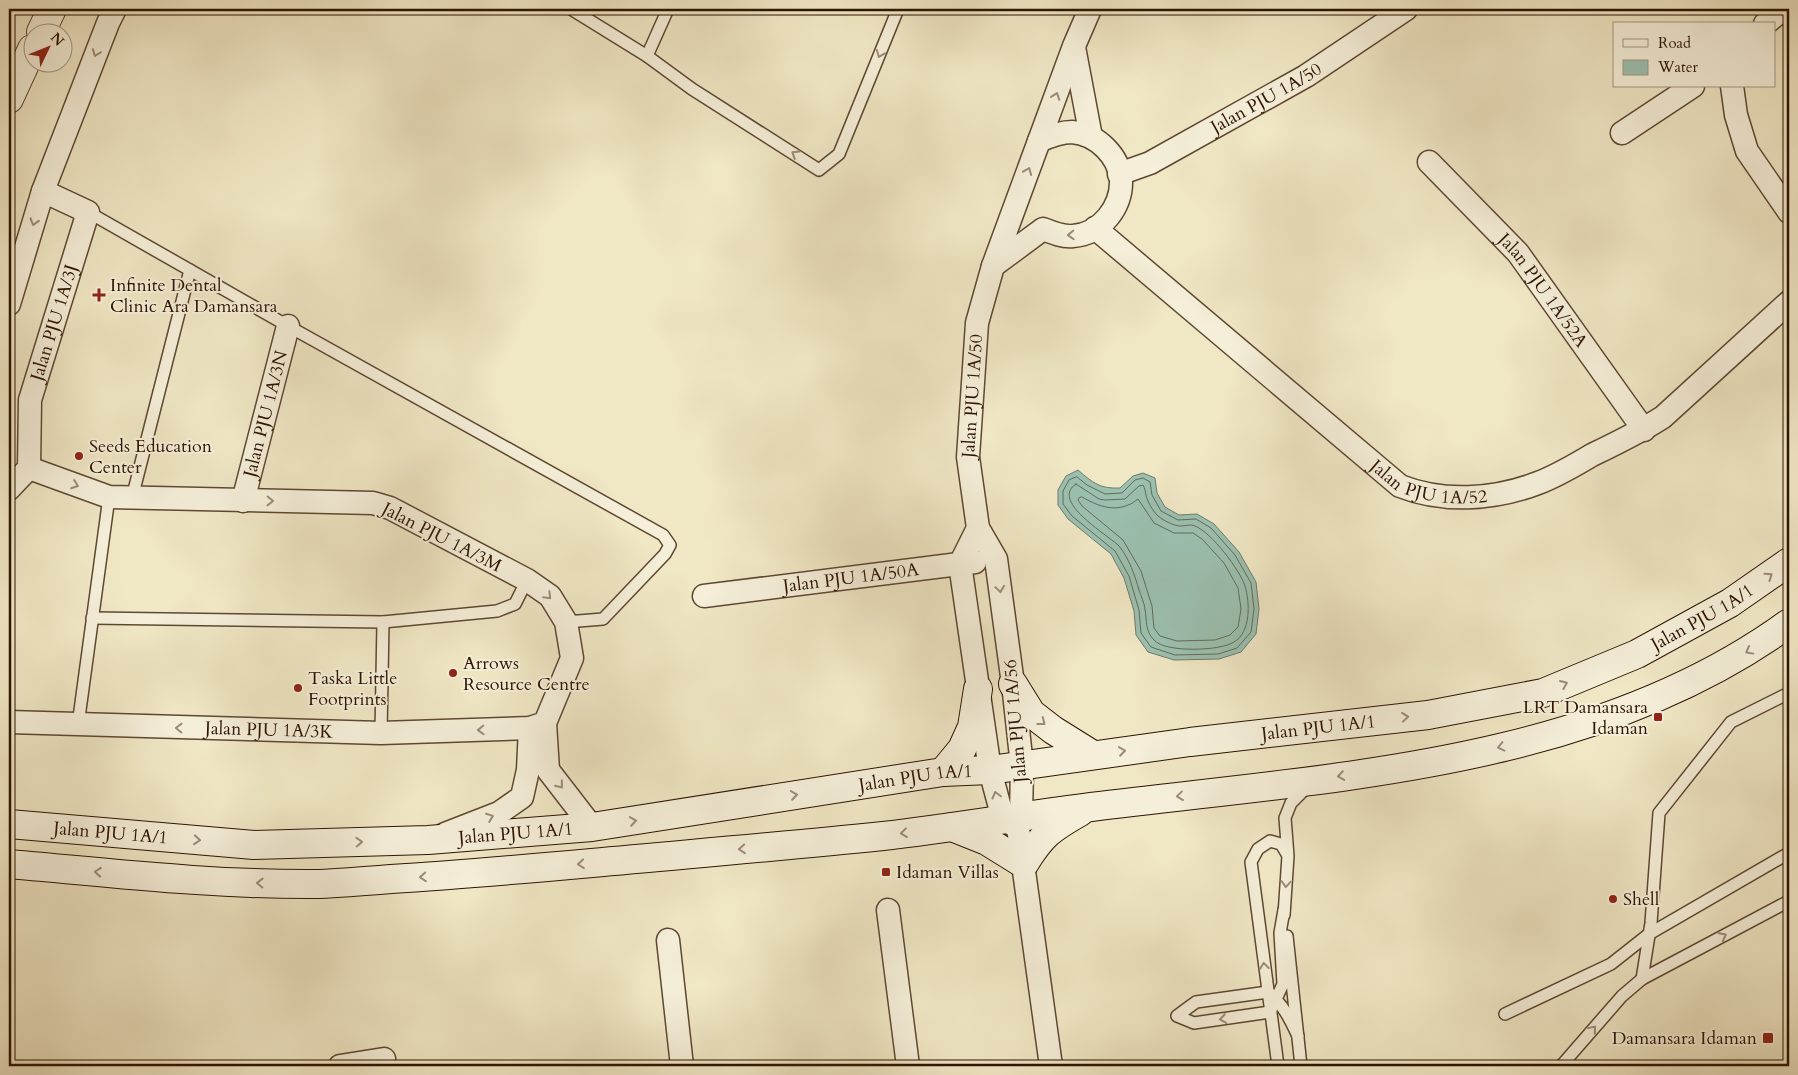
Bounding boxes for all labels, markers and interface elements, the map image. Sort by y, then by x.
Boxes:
north arrow [22,22,72,72]
legend [1613,22,1776,88]
text: N [46,29,68,50]
text: Road [1658,33,1691,53]
one-way arrow [92,49,102,57]
one-way arrow [876,49,886,58]
street label: Jalan PJU 1A/50 [1204,57,1327,141]
text: Water [1657,57,1699,77]
one-way arrow [1050,92,1060,100]
one-way arrow [791,151,800,161]
one-way arrow [1021,167,1032,176]
one-way arrow [29,218,39,226]
street label: Jalan PJU 1A/52A [1490,226,1593,353]
one-way arrow [1067,229,1075,240]
street label: Jalan PJU 1A/3J [24,261,84,387]
place label: Infinite Dental Clinic Ara Damansara [110,273,278,319]
marker: Infinite Dental Clinic Ara Damansara [92,288,106,302]
street label: Jalan PJU 1A/50 [956,333,989,462]
street label: Jalan PJU 1A/3N [237,347,294,483]
place label: Seeds Education Center [89,434,213,480]
marker: Seeds Education Center [73,450,85,462]
street label: Jalan PJU 1A/52 [1362,452,1488,510]
one-way arrow [70,479,79,489]
street label: Jalan PJU 1A/3M [375,495,506,578]
one-way arrow [266,496,274,506]
street label: Jalan PJU 1A/50A [779,557,921,599]
one-way arrow [1763,573,1773,582]
street label: Jalan PJU 1A/1 [1644,578,1759,658]
one-way arrow [994,585,1005,593]
one-way arrow [542,590,551,599]
one-way arrow [1745,644,1754,654]
place label: Arrows Resource Centre [463,651,590,697]
street label: Jalan PJU 1A/56 [998,658,1034,787]
place label: Taska Little Footprints [308,666,397,712]
marker: Arrows Resource Centre [447,667,459,679]
one-way arrow [1559,680,1568,690]
marker: Taska Little Footprints [292,682,304,694]
place label: LRT Damansara Idaman [1523,695,1649,741]
street label: Jalan PJU 1A/1 [1257,709,1377,747]
marker: LRT Damansara Idaman [1652,711,1664,723]
one-way arrow [1402,712,1410,723]
street label: Jalan PJU 1A/3K [201,716,334,745]
one-way arrow [1036,716,1045,724]
one-way arrow [174,723,182,733]
one-way arrow [477,724,485,735]
one-way arrow [1496,741,1505,752]
one-way arrow [1119,746,1127,757]
street label: Jalan PJU 1A/1 [854,759,973,798]
one-way arrow [1337,771,1345,781]
one-way arrow [554,779,563,788]
one-way arrow [1176,790,1184,801]
one-way arrow [789,791,798,801]
one-way arrow [992,791,1002,799]
one-way arrow [485,812,494,823]
street label: Jalan PJU 1A/1 [49,816,169,851]
one-way arrow [629,816,637,827]
street label: Jalan PJU 1A/1 [455,817,574,851]
one-way arrow [900,827,908,838]
one-way arrow [193,834,201,845]
one-way arrow [356,837,363,847]
one-way arrow [738,843,746,854]
one-way arrow [576,858,584,869]
place label: Idaman Villas [896,860,999,885]
marker: Idaman Villas [880,866,892,878]
one-way arrow [94,867,102,878]
one-way arrow [418,872,426,883]
one-way arrow [256,878,264,888]
one-way arrow [1280,880,1291,888]
place label: Shell [1623,887,1660,912]
marker: Shell [1607,893,1619,905]
one-way arrow [1718,932,1727,942]
one-way arrow [1259,962,1270,970]
one-way arrow [1218,1013,1226,1024]
one-way arrow [1587,1026,1596,1035]
place label: Damansara Idaman [1612,1026,1758,1051]
marker: Damansara Idaman [1761,1031,1775,1045]

